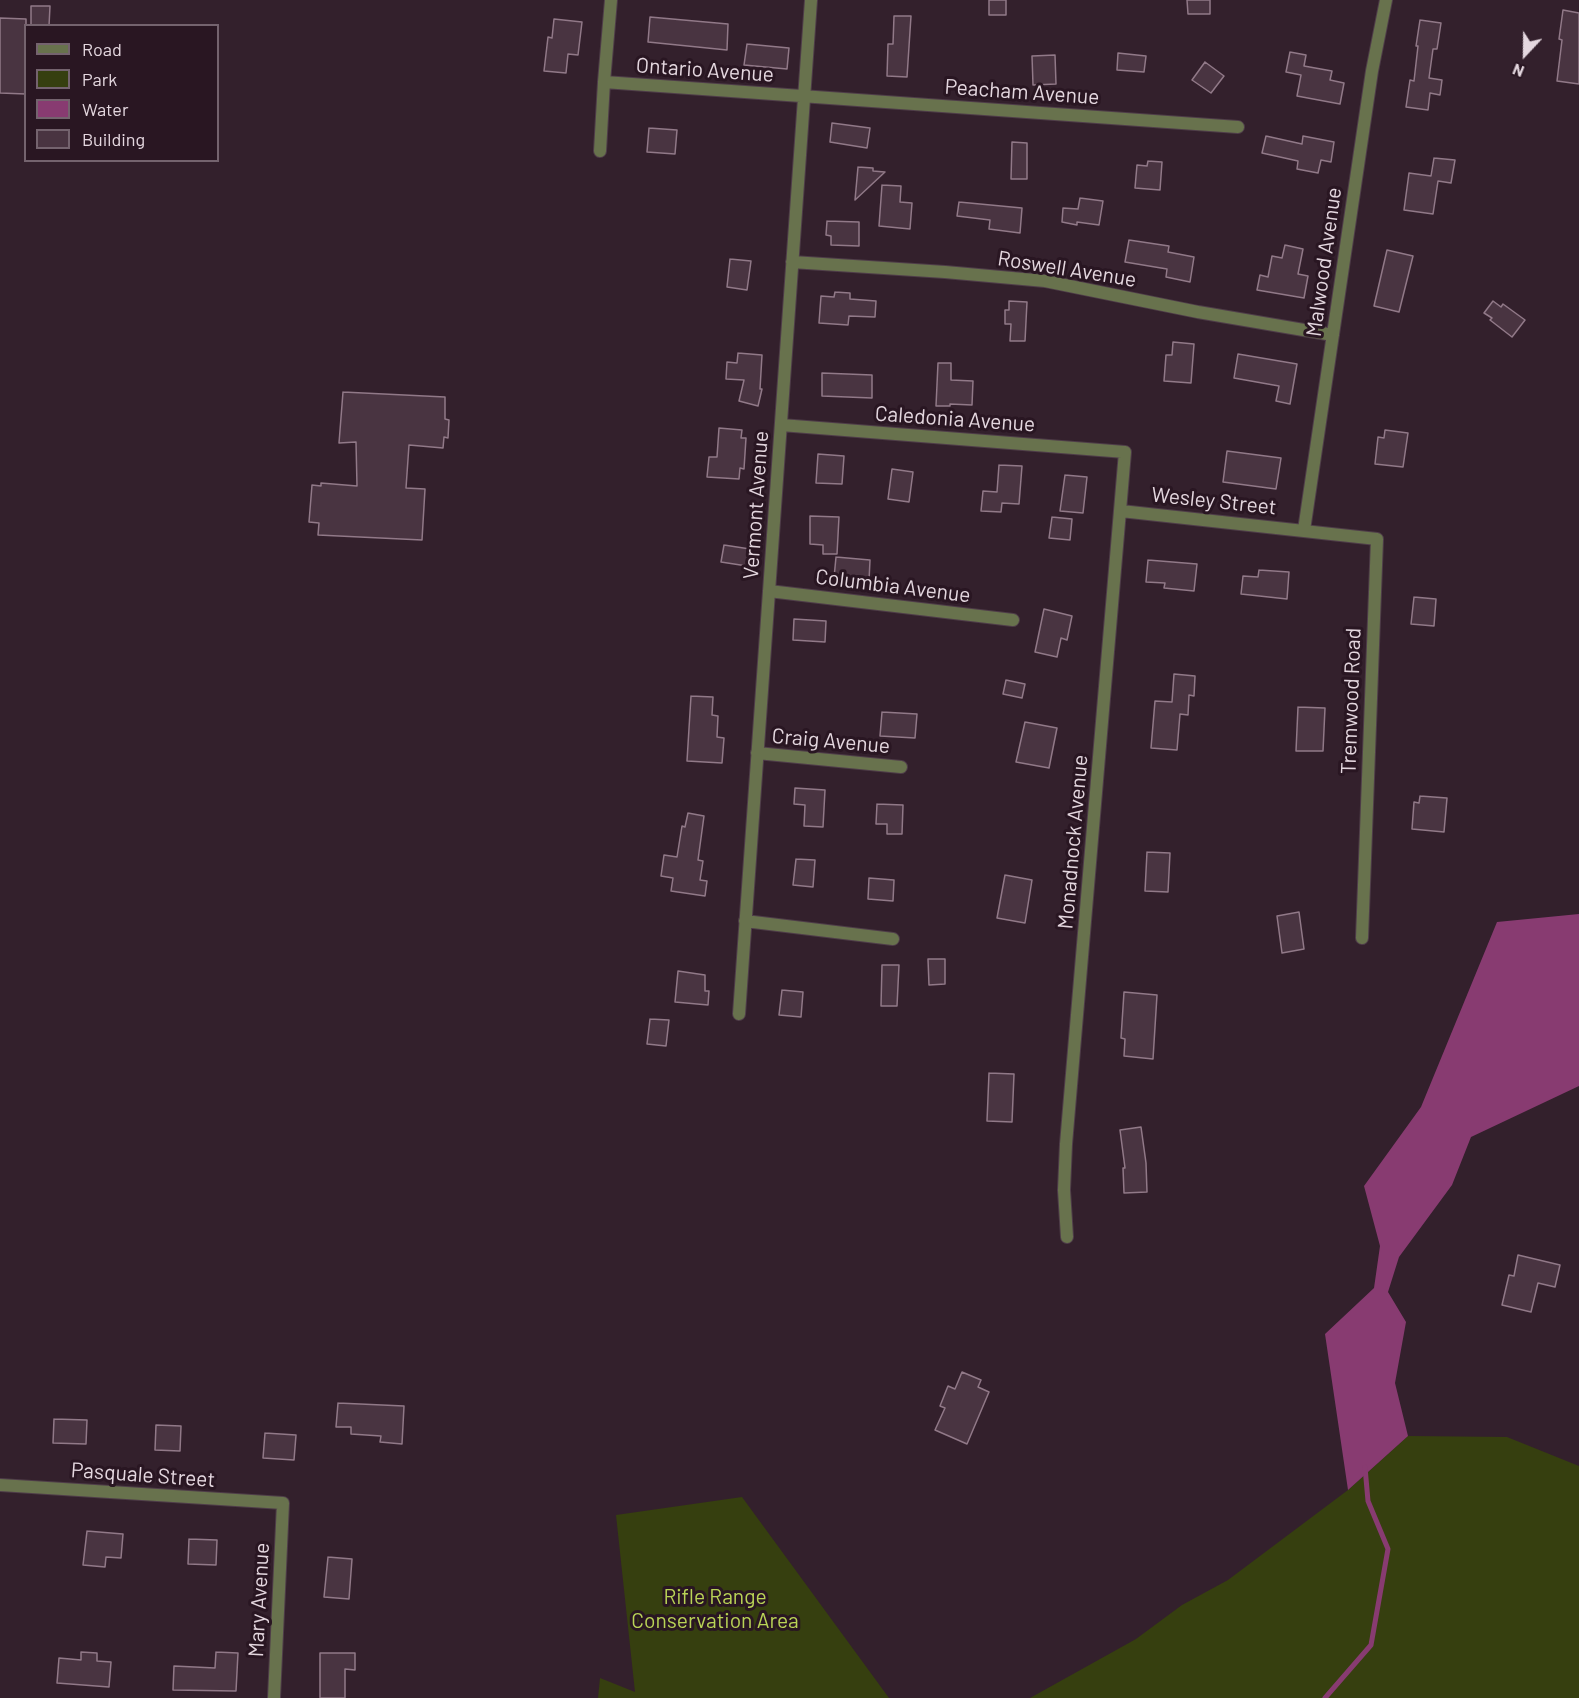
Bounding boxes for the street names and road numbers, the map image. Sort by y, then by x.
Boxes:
street label: Ontario Avenue [635,53,775,87]
street label: Peacham Avenue [944,74,1100,110]
street label: Malwood Avenue [1301,186,1347,338]
street label: Roswell Avenue [996,246,1138,292]
street label: Caledonia Avenue [874,401,1036,437]
street label: Vermont Avenue [738,430,774,580]
street label: Wesley Street [1150,482,1278,520]
street label: Columbia Avenue [814,564,972,608]
street label: Tremwood Road [1336,627,1366,775]
street label: Craig Avenue [771,723,891,759]
street label: Monadnock Avenue [1053,754,1093,930]
street label: Pasquale Street [70,1457,216,1493]
street label: Mary Avenue [243,1542,275,1658]

